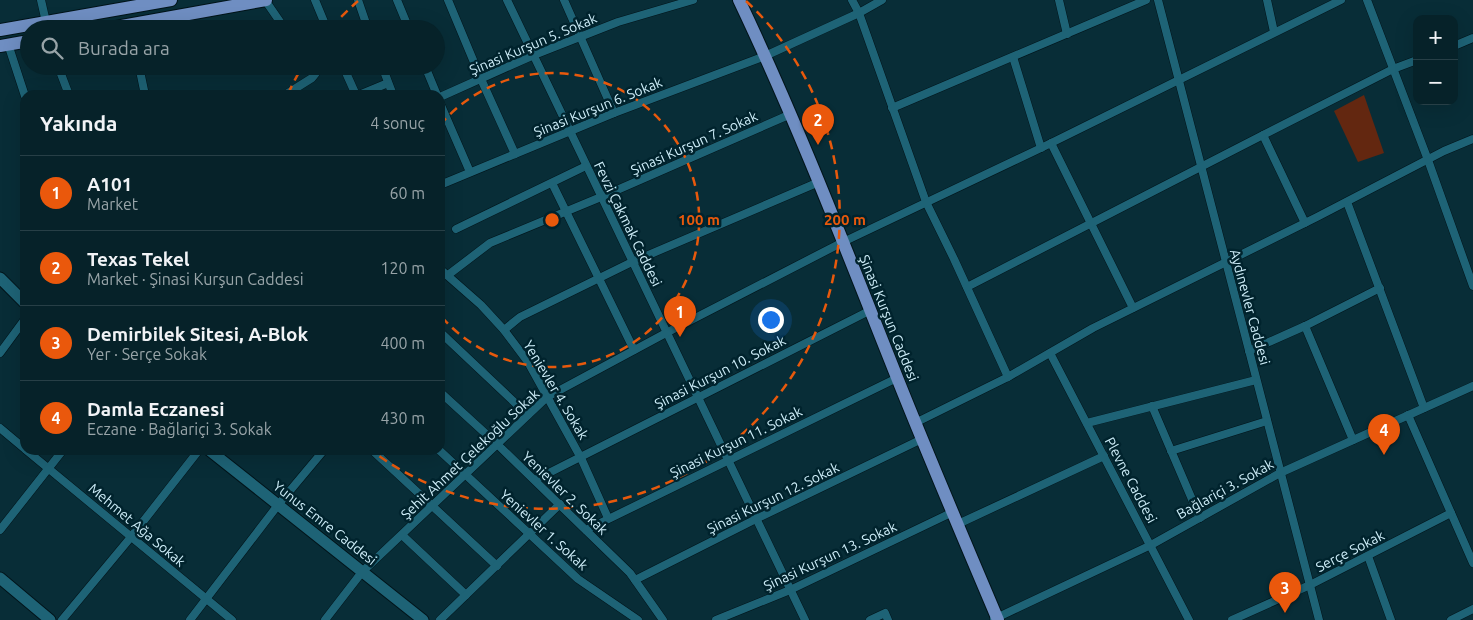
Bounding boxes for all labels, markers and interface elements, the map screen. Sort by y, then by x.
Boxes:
street label: Şinasi Kurşun 5. Sokak [467,10,599,78]
map controls [1413,15,1458,105]
button: + [1413,15,1458,60]
search box [20,20,445,75]
icon: search [38,34,66,62]
text: Burada ara [78,37,170,59]
button: − [1413,60,1458,105]
street label: Şinasi Kurşun 6. Sokak [531,74,665,140]
pin: 2 [802,104,834,145]
street label: Şinasi Kurşun 7. Sokak [628,108,760,178]
text: Yakında [40,111,117,135]
text: 4 sonuç [370,114,425,132]
street label: Fevzi Çakmak Caddesi [591,159,665,289]
text: A101 [87,173,133,195]
text: 1 [51,184,61,202]
text: 60 m [389,184,425,202]
text: Market [87,195,138,213]
centre of rings [543,211,561,229]
text: 100 m [678,211,720,228]
text: 200 m [824,211,866,228]
street label: Aydınevler Caddesi [1227,247,1273,367]
text: Texas Tekel [87,248,190,270]
street label: Şinasi Kurşun Caddesi [856,252,922,384]
text: 2 [51,259,61,277]
text: 120 m [380,259,425,277]
text: Market · Şinasi Kurşun Caddesi [87,270,304,288]
pin: 1 [664,296,696,337]
your location [758,307,784,333]
text: Demirbilek Sitesi, A-Blok [87,323,308,345]
street label: Şinasi Kurşun 10. Sokak [652,332,788,412]
text: 3 [51,334,61,352]
text: 400 m [380,334,425,352]
street label: Yenievler 4. Sokak [520,338,592,442]
text: Yer · Serçe Sokak [87,345,207,363]
street label: Şehit Ahmet Çelekoğlu Sokak [398,386,542,522]
text: Damla Eczanesi [87,398,225,420]
street label: Şinasi Kurşun 11. Sokak [667,403,805,481]
text: 4 [51,409,61,427]
text: 430 m [380,409,425,427]
pin: 4 [1368,414,1400,455]
text: Eczane · Bağlariçi 3. Sokak [87,420,272,438]
street label: Plevne Caddesi [1102,434,1160,526]
street label: Yenievler 2. Sokak [519,448,611,538]
street label: Bağlariçi 3. Sokak [1174,456,1276,522]
street label: Şinasi Kurşun 12. Sokak [704,459,842,537]
street label: Yunus Emre Caddesi [270,478,380,568]
street label: Mehmet Ağa Sokak [86,480,188,570]
street label: Yenievler 1. Sokak [497,486,591,574]
street label: Şinasi Kurşun 13. Sokak [761,518,899,594]
street label: Serçe Sokak [1313,527,1387,575]
pin: 3 [1269,572,1301,613]

